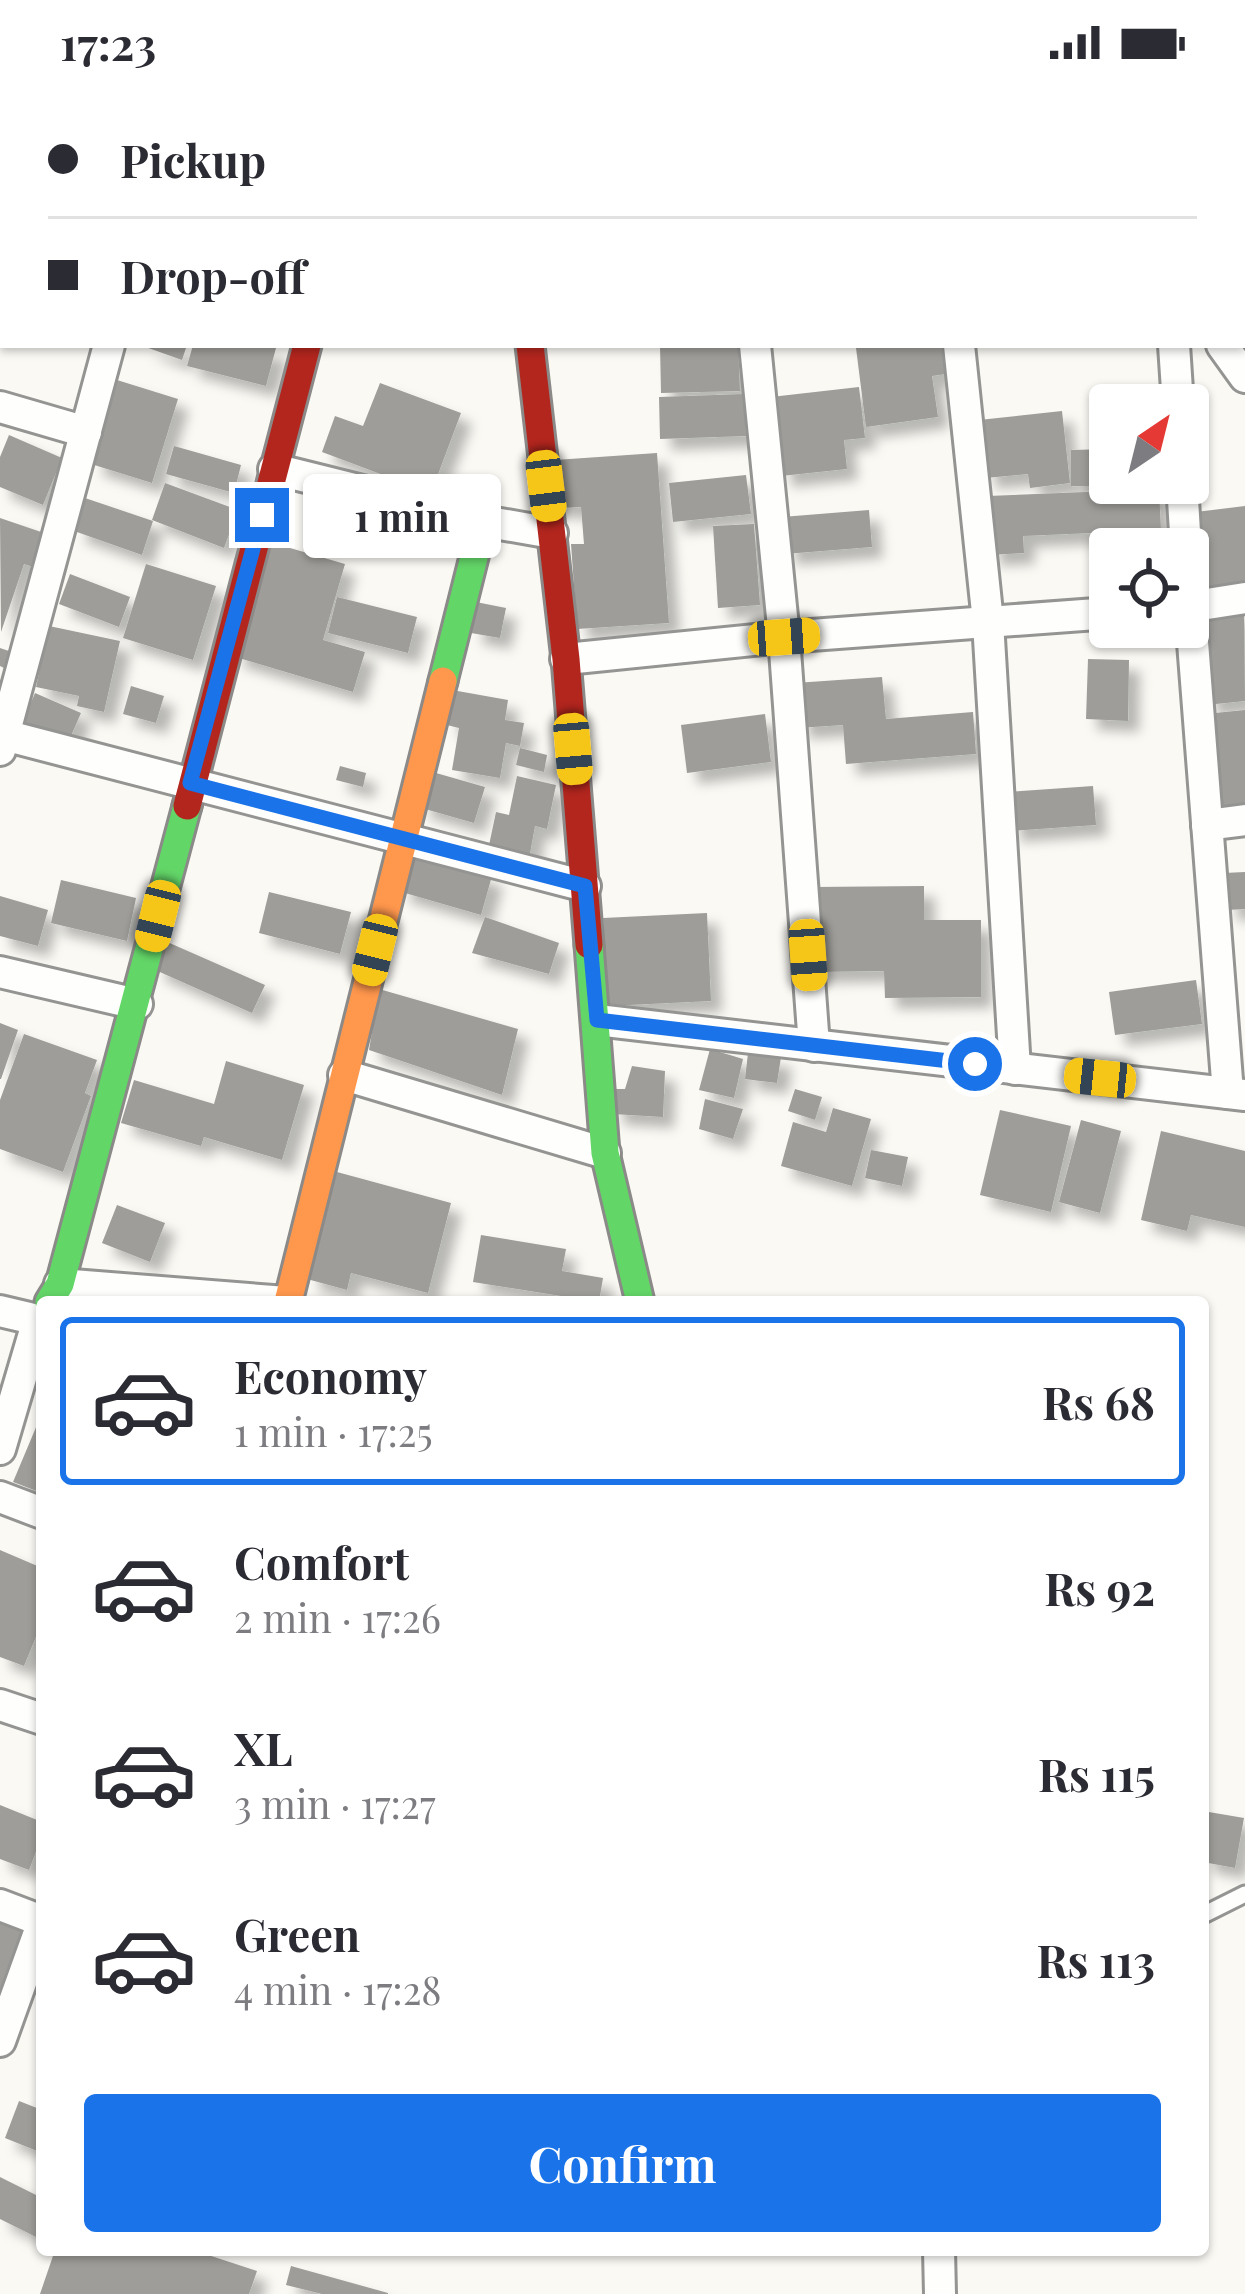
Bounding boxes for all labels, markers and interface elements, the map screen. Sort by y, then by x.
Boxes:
text: 17:23 [60,12,156,72]
text: Pickup [120,129,266,189]
text: Drop-off [120,245,306,305]
north arrow [1089,384,1209,504]
map controls [1089,384,1209,648]
car [524,448,568,524]
callout: 1 min [304,473,502,557]
route end [235,488,289,542]
text: 1 min [354,490,450,542]
button: locate [1089,528,1209,648]
car [747,617,821,657]
car [552,712,594,786]
car [132,877,184,955]
car [349,911,401,989]
car [788,918,828,992]
route start [948,1037,1002,1091]
car [1062,1056,1138,1100]
text: Economy [234,1345,427,1405]
icon: car [90,1347,198,1455]
text: Rs 68 [1042,1371,1155,1431]
text: 1 min · 17:25 [234,1405,433,1457]
text: Comfort [234,1531,409,1591]
icon: car [90,1533,198,1641]
text: Rs 92 [1044,1557,1155,1617]
text: 2 min · 17:26 [234,1591,441,1643]
text: XL [234,1717,293,1777]
icon: car [90,1719,198,1827]
text: Rs 115 [1038,1743,1155,1803]
text: 3 min · 17:27 [234,1777,436,1829]
text: Green [234,1903,360,1963]
icon: car [90,1905,198,2013]
text: Rs 113 [1036,1929,1155,1989]
text: 4 min · 17:28 [234,1963,442,2015]
button: Confirm [84,2094,1161,2232]

